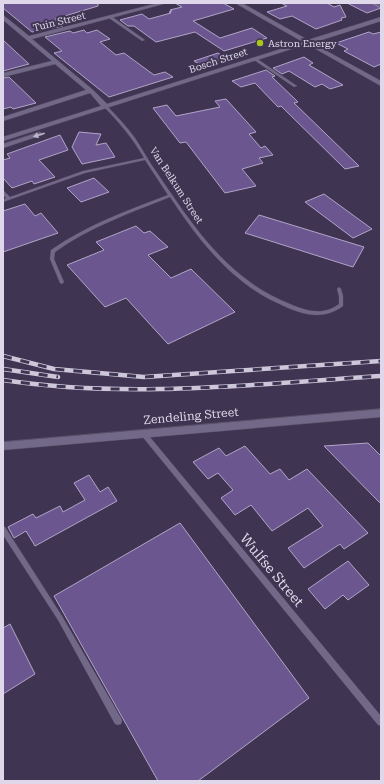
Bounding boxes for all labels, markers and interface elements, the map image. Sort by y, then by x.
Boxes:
street label: Tuin Street [32,10,87,33]
marker: Astron Energy [255,38,265,48]
place label: Astron Energy [268,38,337,49]
street label: Bosch Street [188,46,249,75]
one-way arrow [32,132,44,138]
street label: Van Belkum Street [148,145,206,226]
street label: Zendeling Street [143,405,240,427]
street label: Wulfse Street [237,530,307,610]

